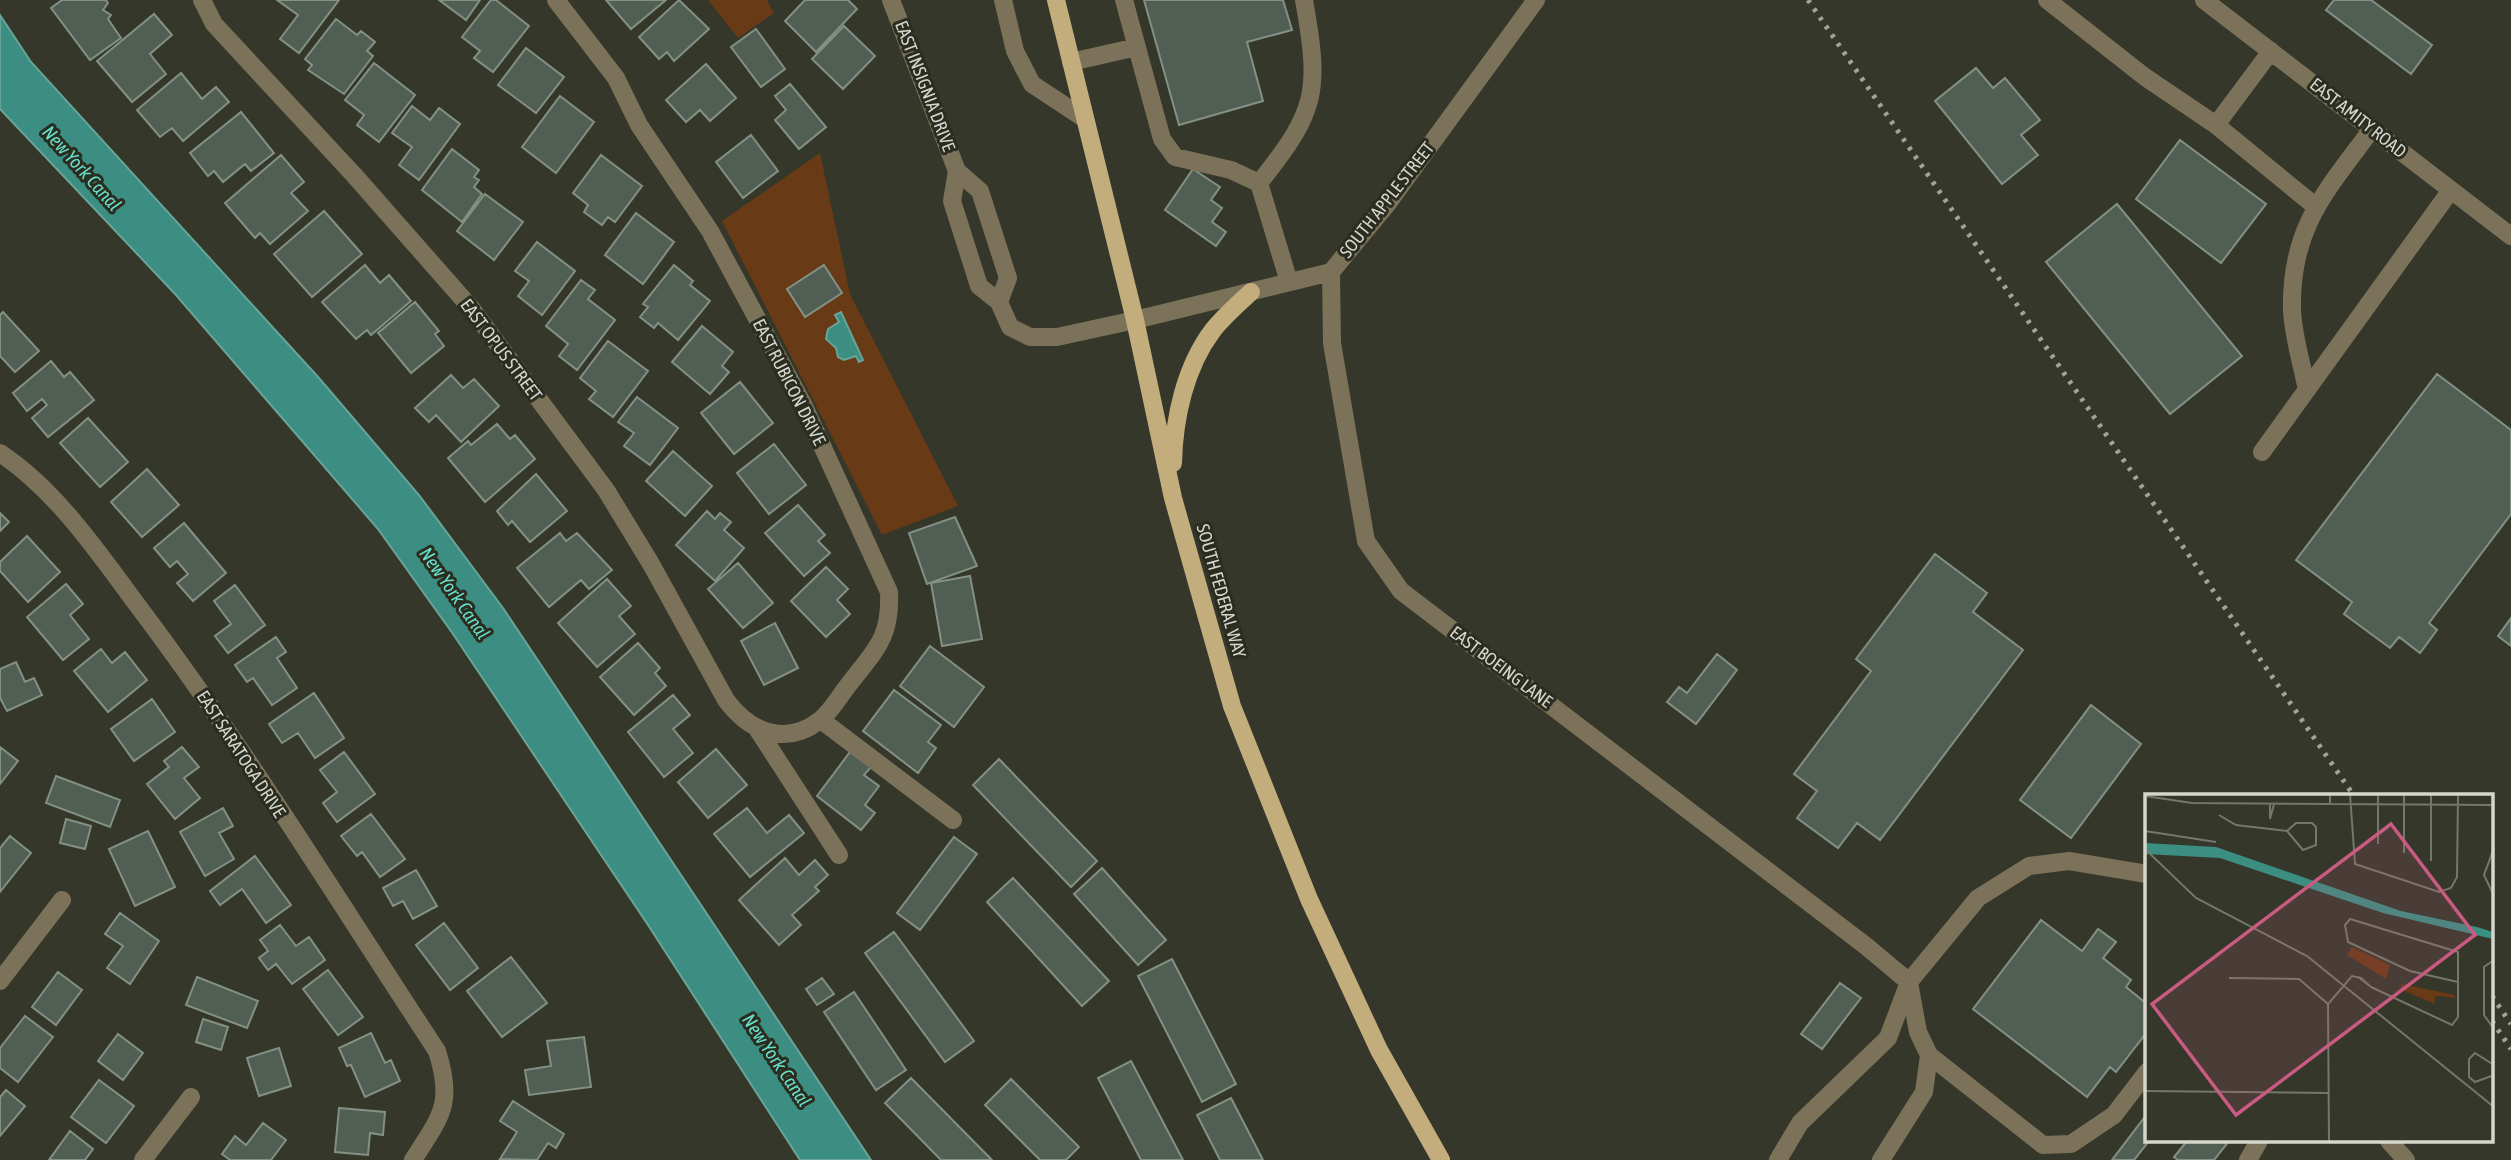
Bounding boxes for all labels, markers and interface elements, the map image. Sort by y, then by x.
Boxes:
street label: EAST INSIGNIA DRIVE [891,18,960,154]
street label: EAST AMITY ROAD [2306,73,2411,162]
water label: New York Canal [38,121,126,215]
street label: SOUTH APPLE STREET [1335,138,1438,262]
street label: EAST OPUS STREET [456,295,547,405]
street label: EAST RUBICON DRIVE [749,315,830,449]
street label: SOUTH FEDERAL WAY [1192,522,1251,660]
water label: New York Canal [415,543,495,643]
street label: EAST BOEING LANE [1446,621,1557,712]
street label: EAST SARATOGA DRIVE [193,686,290,821]
inset map [2145,794,2494,1142]
water label: New York Canal [738,1010,816,1110]

